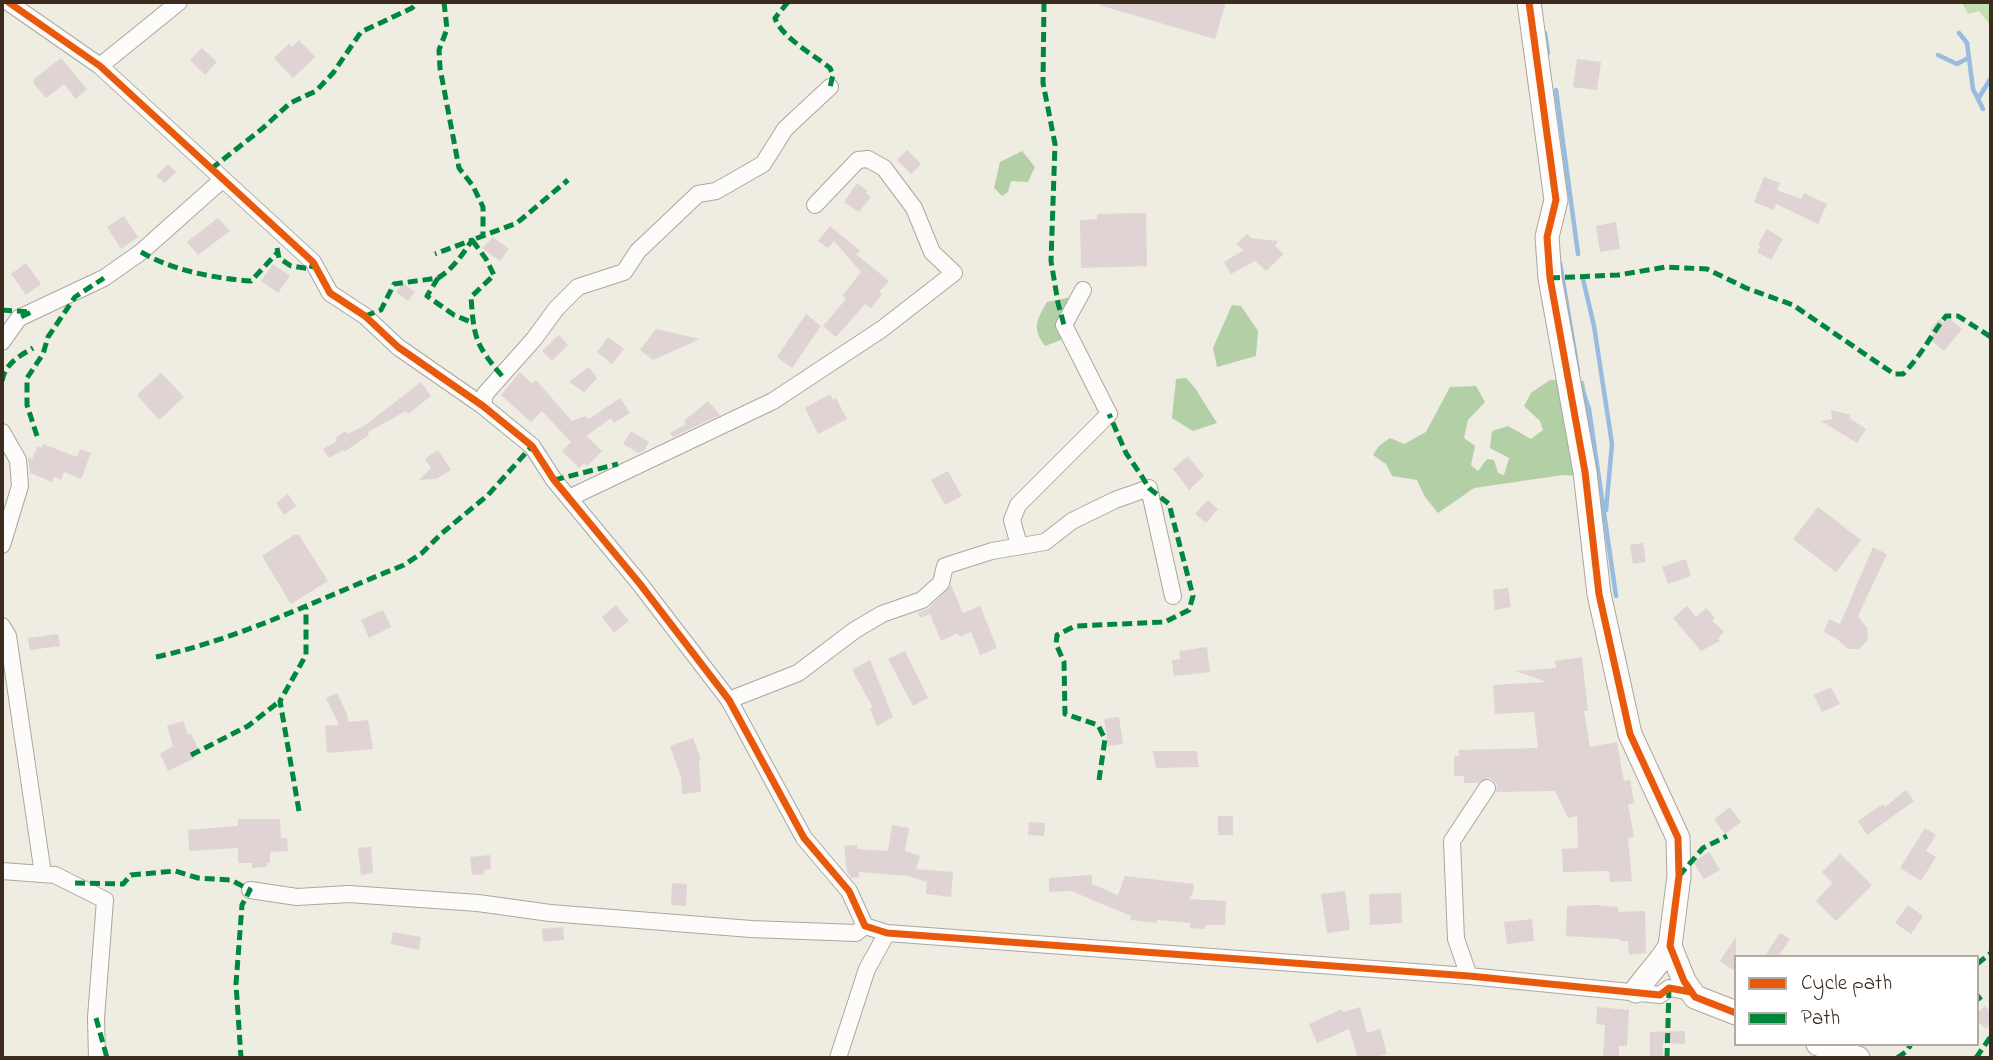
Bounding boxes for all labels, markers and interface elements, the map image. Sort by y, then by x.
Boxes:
legend [1734,955,1979,1046]
text: Cycle path [1801,969,1892,999]
text: Path [1801,1004,1840,1034]

